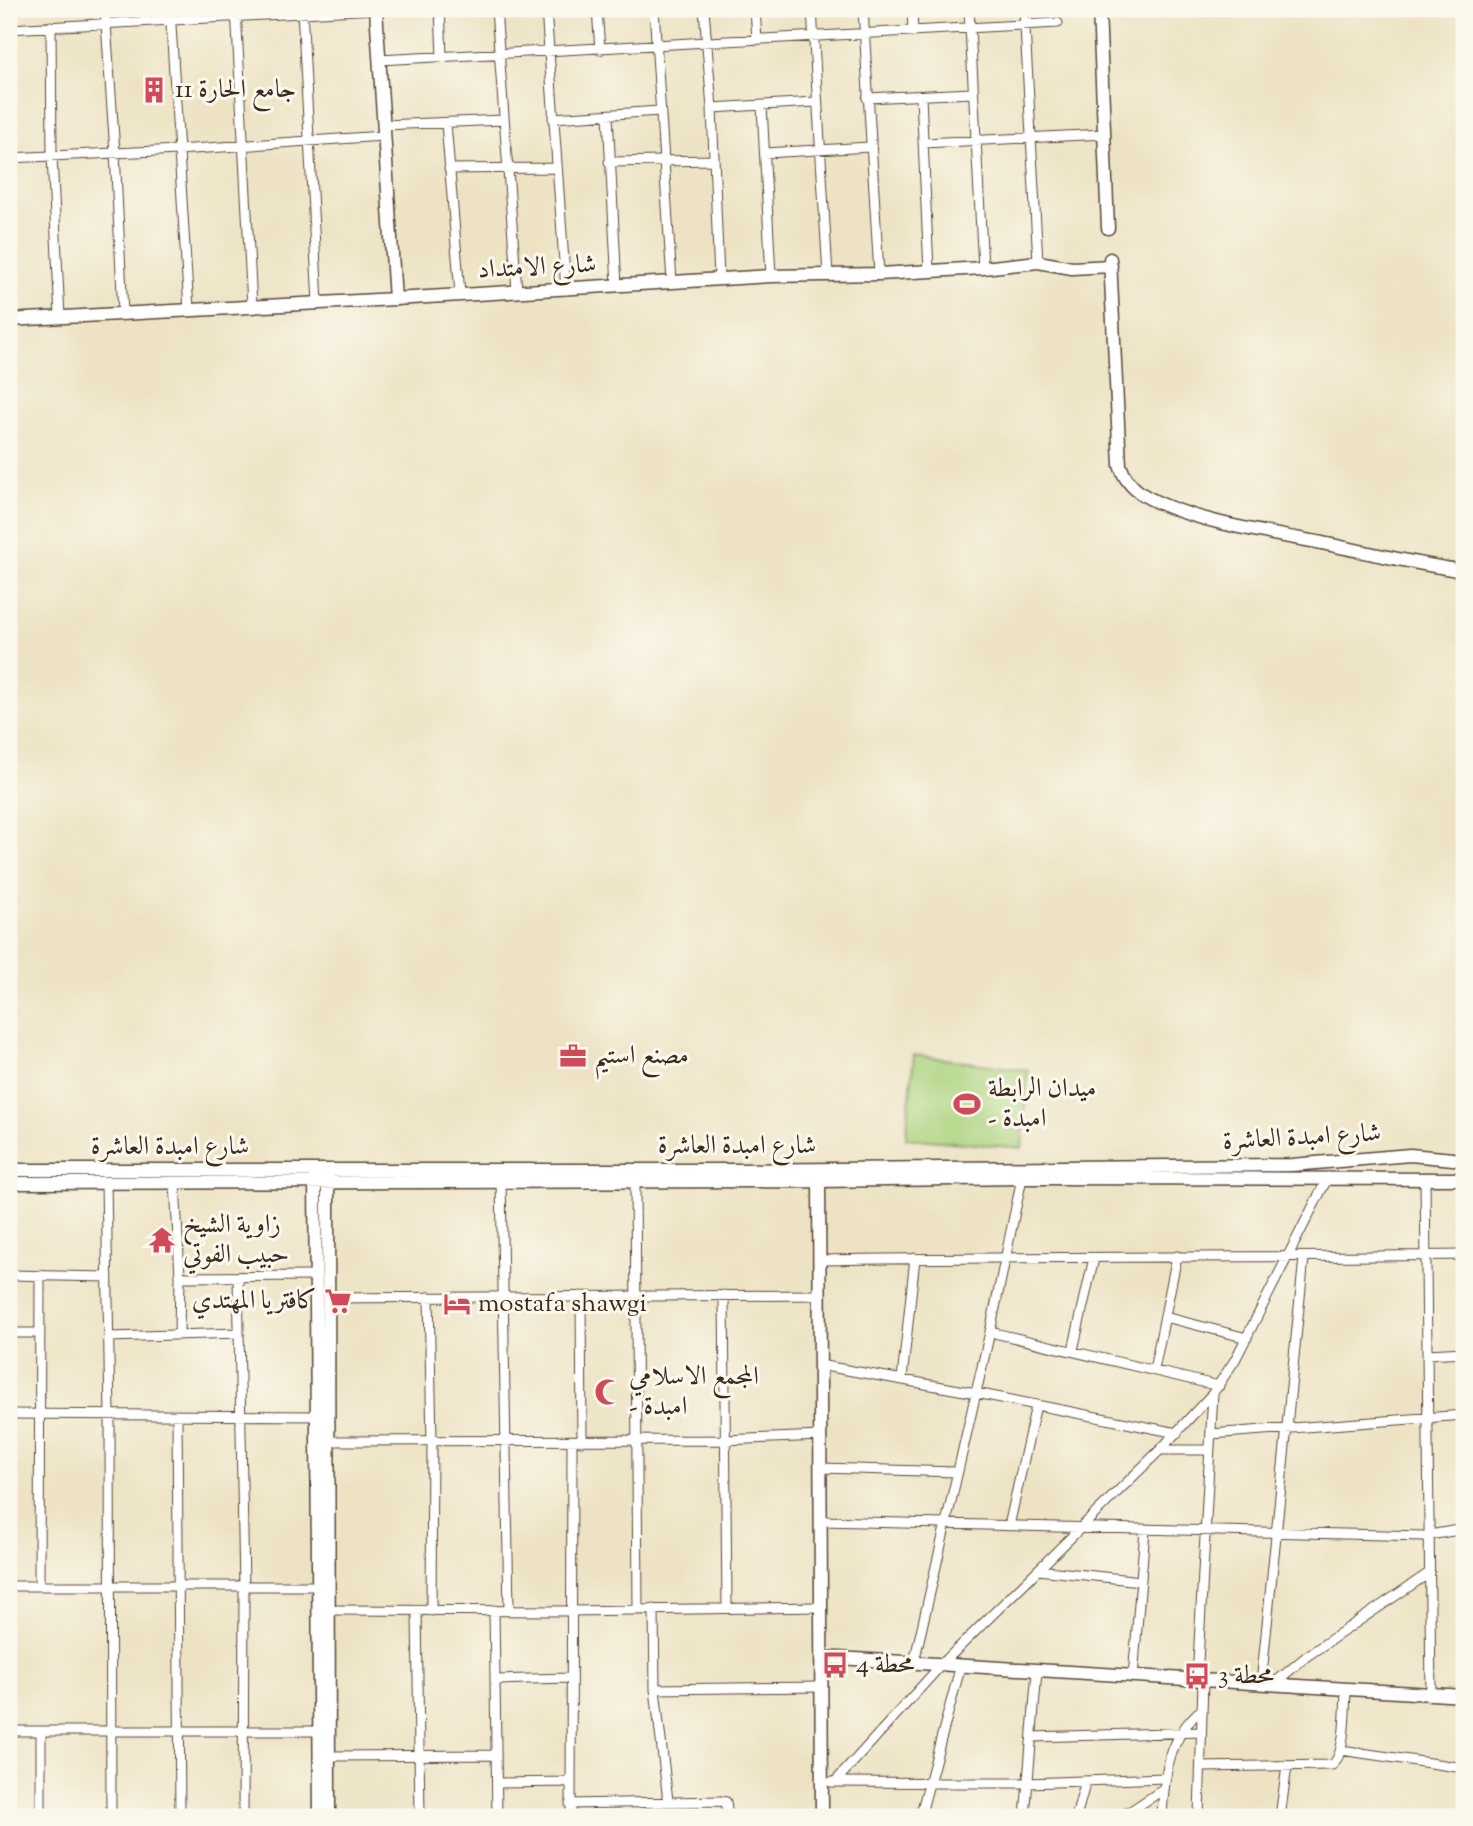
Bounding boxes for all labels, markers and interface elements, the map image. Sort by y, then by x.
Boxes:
place label: جامع الحارة 11 [175,72,296,112]
building icon: جامع الحارة 11 [139,75,169,105]
street label: شارع الامتداد [477,246,597,291]
place label: مصنع استيم [594,1038,689,1080]
office icon: مصنع استيم [558,1041,588,1071]
place label: ميدان الرابطة - امبدة [988,1071,1096,1138]
sports icon: ميدان الرابطة - امبدة [952,1089,982,1119]
street label: شارع امبدة العاشرة [1222,1115,1382,1162]
street label: شارع امبدة العاشرة [658,1128,816,1166]
street label: شارع امبدة العاشرة [91,1129,249,1167]
place label: زاوية الشيخ حبيب الفوتي [183,1207,289,1275]
temple icon: زاوية الشيخ حبيب الفوتي [147,1225,177,1255]
place label: كافتريا المهتدي [192,1283,317,1320]
supermarket icon: كافتريا المهتدي [323,1286,353,1316]
place label: mostafa shawgi [478,1286,647,1323]
hotel icon: mostafa shawgi [442,1289,472,1319]
place label: المجمع الاسلامي - امبدة [629,1359,759,1426]
mosque icon: المجمع الاسلامي - امبدة [593,1377,623,1407]
place label: محطة 4 [856,1647,915,1684]
bus stop icon: محطة 4 [820,1650,850,1680]
place label: محطة 3 [1218,1658,1274,1695]
bus stop icon: محطة 3 [1182,1661,1212,1691]

